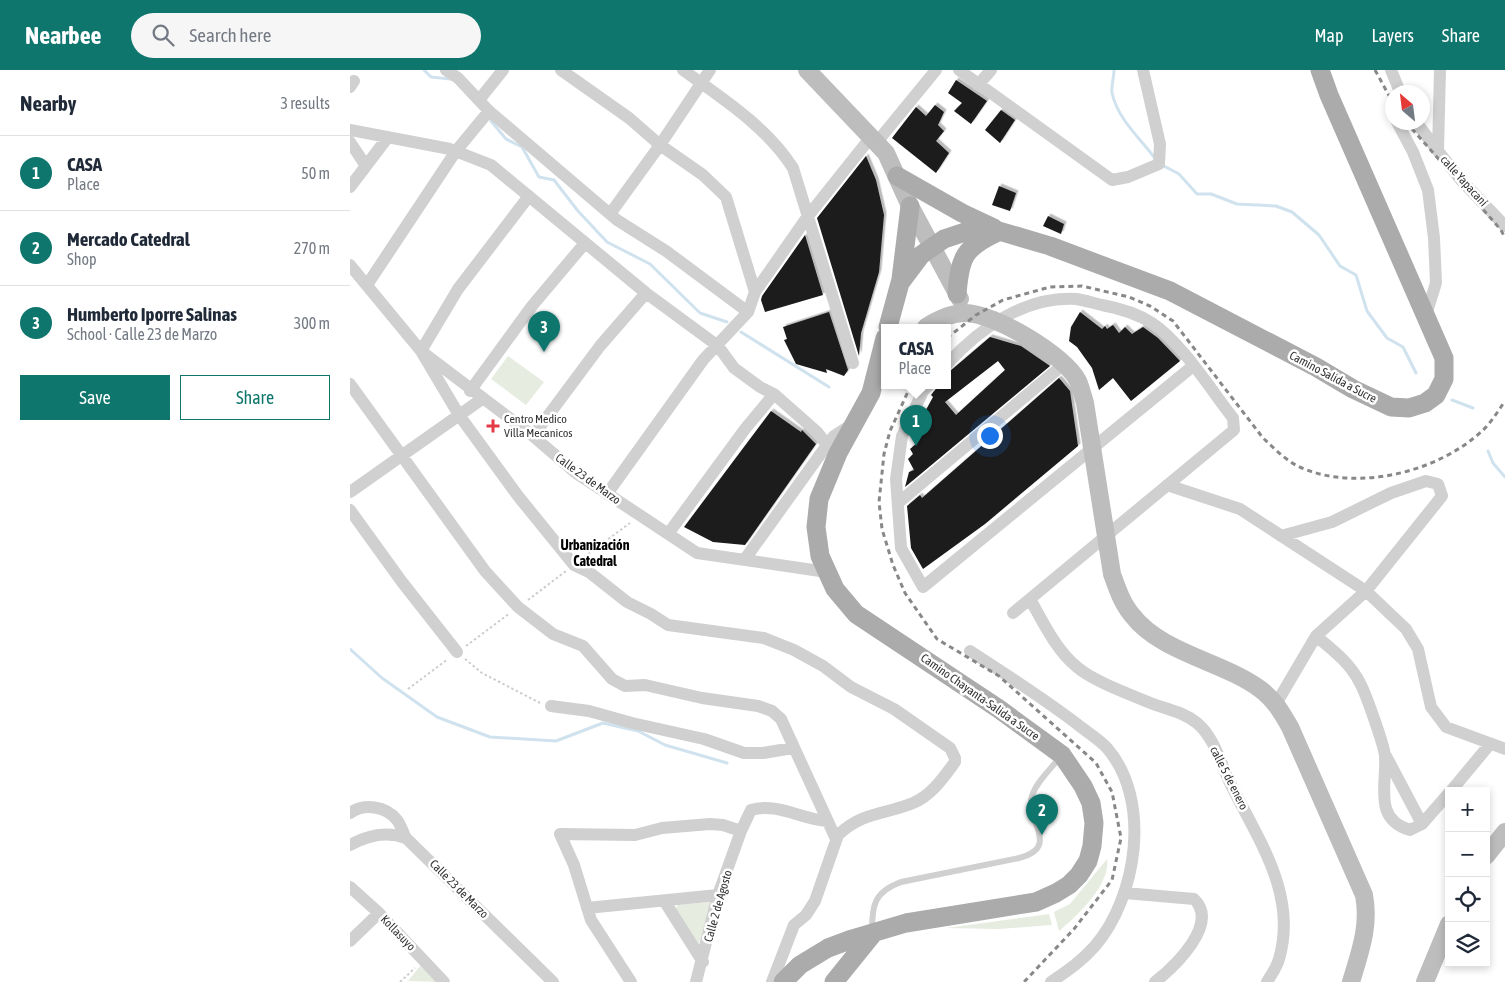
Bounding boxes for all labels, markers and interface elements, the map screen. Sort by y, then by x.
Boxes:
search box [131,13,481,58]
icon: search [149,21,177,49]
text: Nearbee [25,22,101,49]
text: Search here [189,24,271,46]
text: Map [1314,25,1343,46]
text: Layers [1371,25,1414,46]
text: Share [1442,25,1480,46]
north arrow [1385,85,1430,130]
text: Nearby [20,91,76,115]
text: 3 results [280,94,330,112]
text: CASA [67,153,102,175]
street label: calle Yapacaní [1438,153,1491,209]
text: 1 [32,164,40,182]
text: 50 m [301,164,330,182]
text: Place [67,175,100,193]
text: Mercado Catedral [67,228,190,250]
text: 2 [32,239,40,257]
text: 270 m [294,239,330,257]
text: Shop [67,250,97,268]
text: Humberto Iporre Salinas [67,303,237,325]
pin: 3 [528,311,560,352]
text: 3 [32,314,40,332]
text: 300 m [294,314,330,332]
popup [881,324,951,389]
text: School · Calle 23 de Marzo [67,325,217,343]
text: CASA [898,337,934,359]
street label: Camino Salida a Sucre [1287,348,1379,406]
text: Place [898,359,931,377]
button: Save [20,375,170,420]
button: Share [180,375,330,420]
pin: 1 [900,405,932,446]
place label: Centro Medico Villa Mecanicos [504,412,573,440]
marker: Centro Medico Villa Mecanicos [486,419,500,433]
your location [977,423,1003,449]
street label: Calle 23 de Marzo [553,451,624,508]
district label: Urbanización Catedral [561,537,630,569]
street label: Camino Chayanta-Salida a Sucre [918,651,1042,743]
street label: calle 5 de enero [1207,744,1251,812]
map controls [1445,787,1490,967]
button: + [1445,787,1490,832]
pin: 2 [1026,794,1058,835]
button: − [1445,832,1490,877]
street label: Calle 23 de Marzo [427,857,491,921]
street label: Calle 2 de Agosto [701,868,735,944]
button: locate [1445,877,1490,922]
street label: Kollasuyo [378,912,418,954]
button: layers [1445,922,1490,967]

